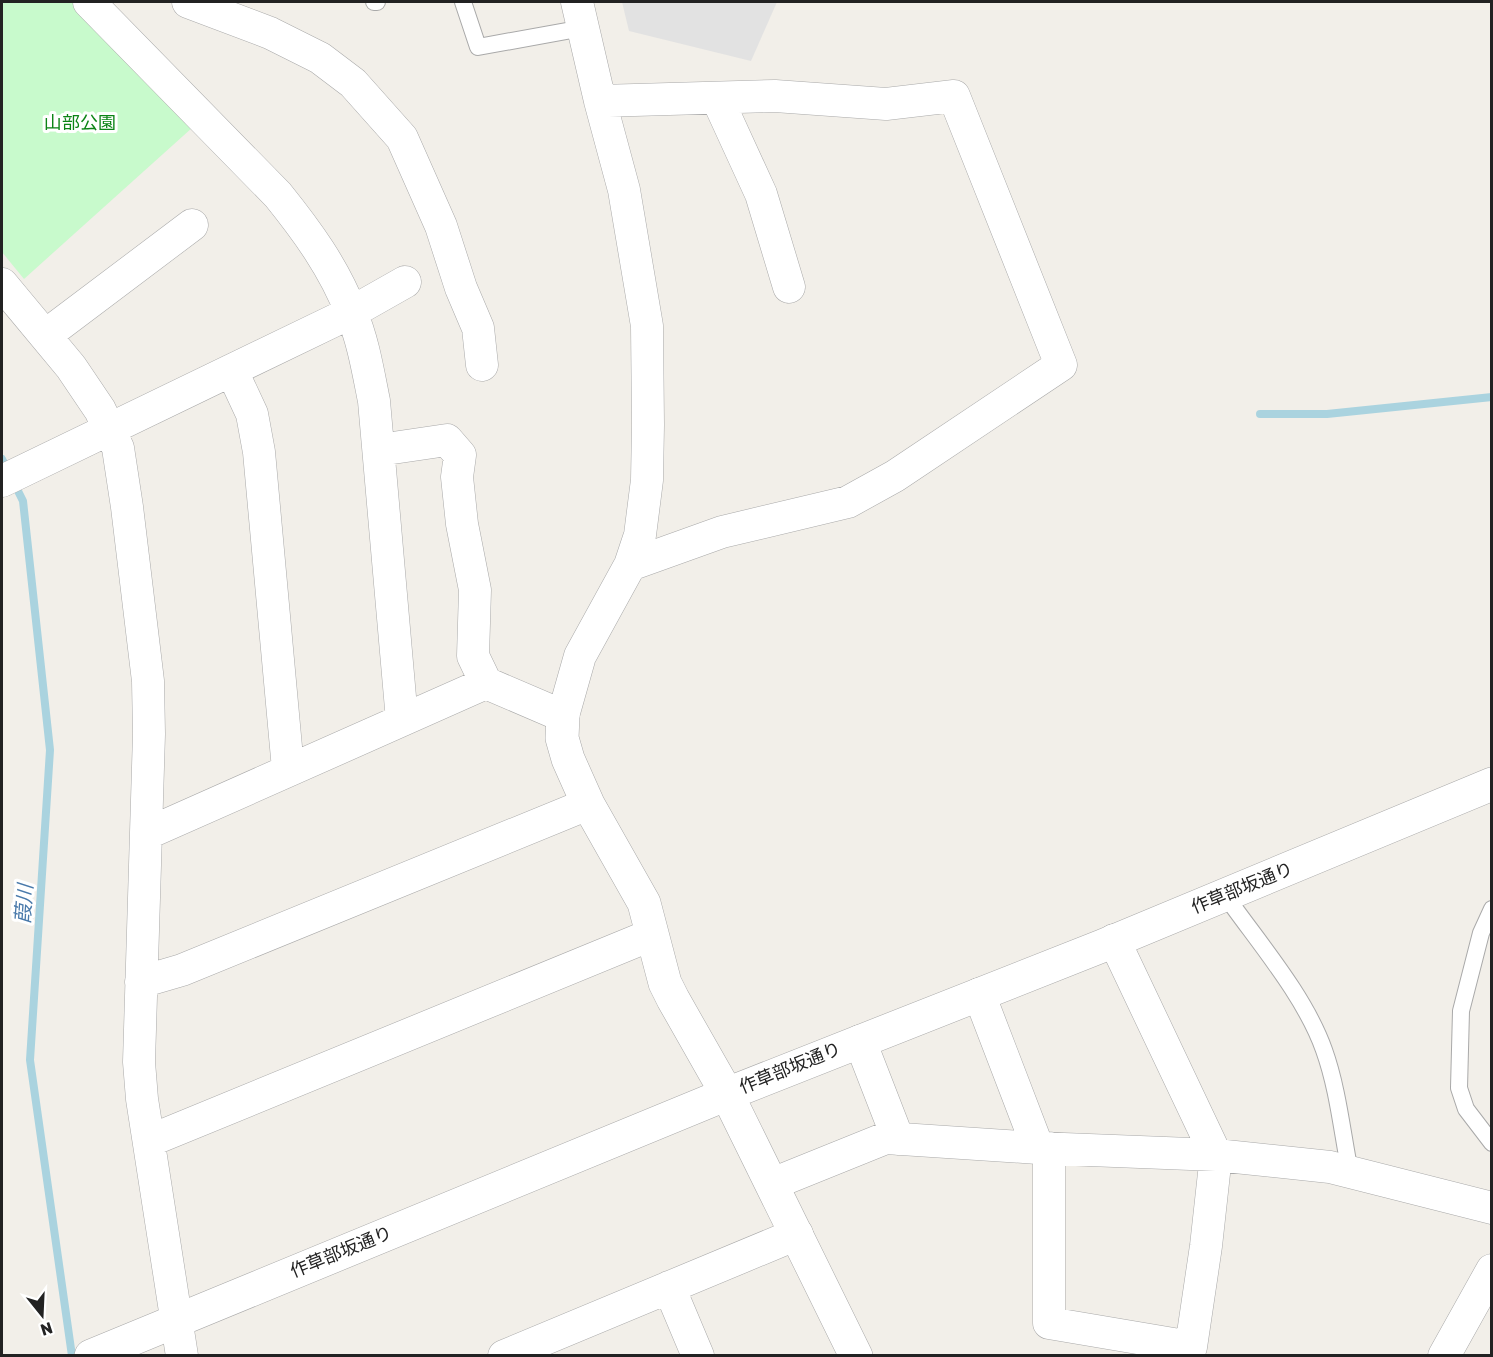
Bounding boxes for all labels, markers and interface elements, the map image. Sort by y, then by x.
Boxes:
park label: 山部公園 [44,112,116,134]
street label: 作草部坂通り [1188,858,1296,918]
water label: 葭川 [11,881,38,925]
street label: 作草部坂通り [736,1038,844,1098]
street label: 作草部坂通り [287,1222,395,1282]
north arrow [12,1285,72,1345]
text: N [38,1318,55,1340]

